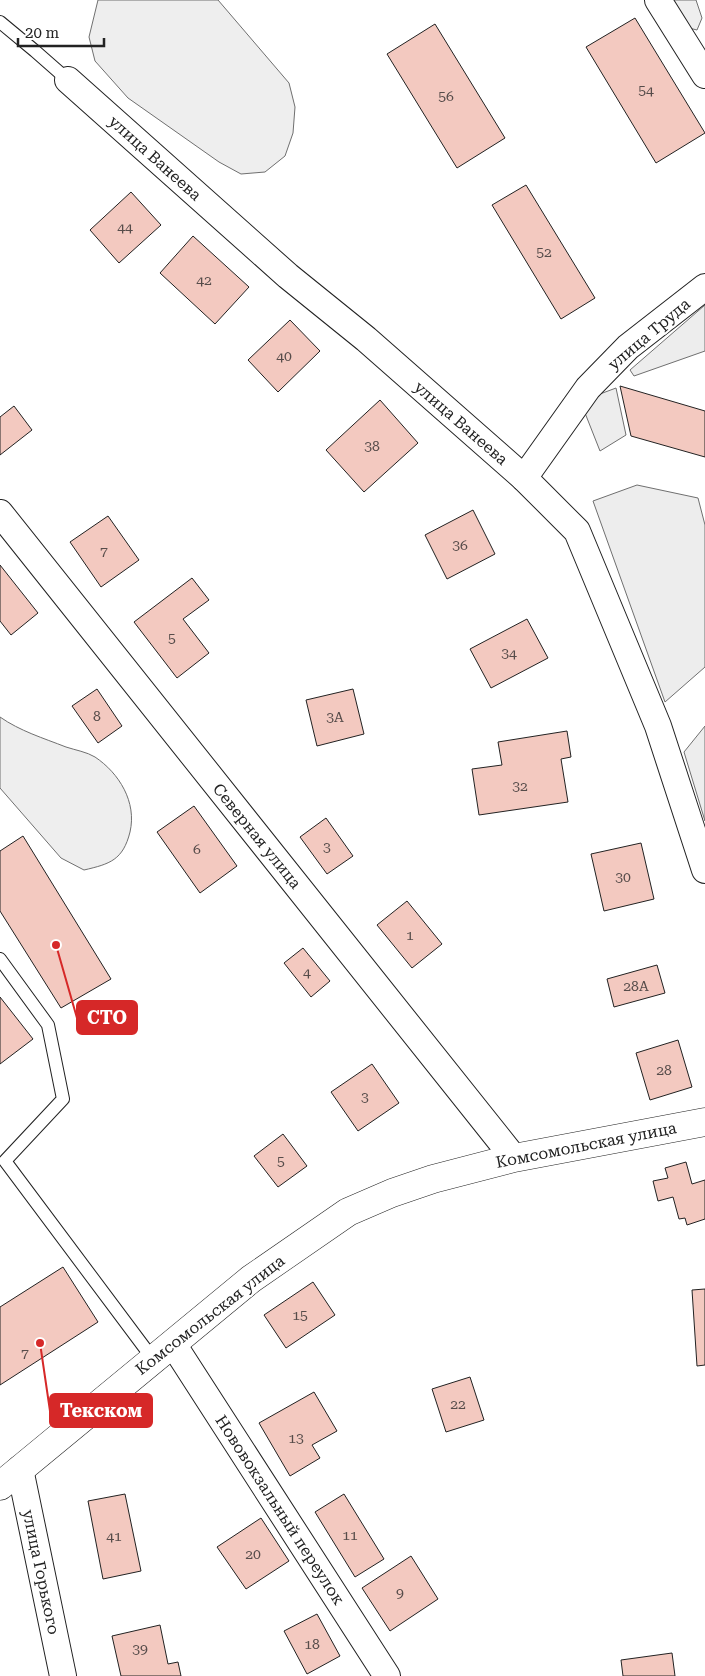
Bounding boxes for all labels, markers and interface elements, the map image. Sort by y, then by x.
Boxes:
scale bar [18,15,104,47]
text: 20 m [25,24,60,42]
house number: 54 [638,82,654,98]
house number: 56 [438,88,454,104]
street label: улица Ванеева [105,111,205,205]
house number: 44 [117,219,133,235]
house number: 52 [536,244,552,260]
house number: 42 [196,272,212,288]
street label: улица Труда [604,294,694,374]
house number: 40 [276,348,292,364]
street label: улица Ванеева [410,377,512,469]
house number: 38 [364,438,380,454]
house number: 36 [452,537,468,553]
house number: 7 [100,543,108,559]
house number: 5 [168,630,176,646]
house number: 34 [501,645,517,661]
house number: 8 [93,708,101,724]
house number: 3А [326,709,344,725]
house number: 32 [512,778,528,794]
street label: Северная улица [209,780,305,893]
house number: 3 [323,839,331,855]
house number: 6 [193,841,201,857]
house number: 30 [615,869,631,885]
house number: 1 [406,927,414,943]
house number: 4 [303,964,311,980]
house number: 28А [623,978,649,994]
callout: СТО [77,1001,137,1034]
text: СТО [87,1007,127,1028]
house number: 28 [656,1062,672,1078]
house number: 3 [361,1089,369,1105]
street label: Комсомольская улица [494,1118,678,1172]
house number: 5 [277,1153,285,1169]
street label: Комсомольская улица [132,1251,288,1379]
house number: 15 [292,1307,308,1323]
house number: 7 [21,1345,29,1361]
callout: Текском [50,1394,152,1427]
house number: 22 [450,1396,466,1412]
text: Текском [60,1400,143,1421]
street label: Нововокзальный переулок [212,1412,348,1608]
house number: 13 [288,1430,304,1446]
street label: улица Горького [18,1508,64,1636]
house number: 11 [342,1527,358,1543]
house number: 41 [106,1528,122,1544]
house number: 20 [245,1546,261,1562]
house number: 9 [396,1585,404,1601]
house number: 18 [304,1636,320,1652]
house number: 39 [132,1641,148,1657]

